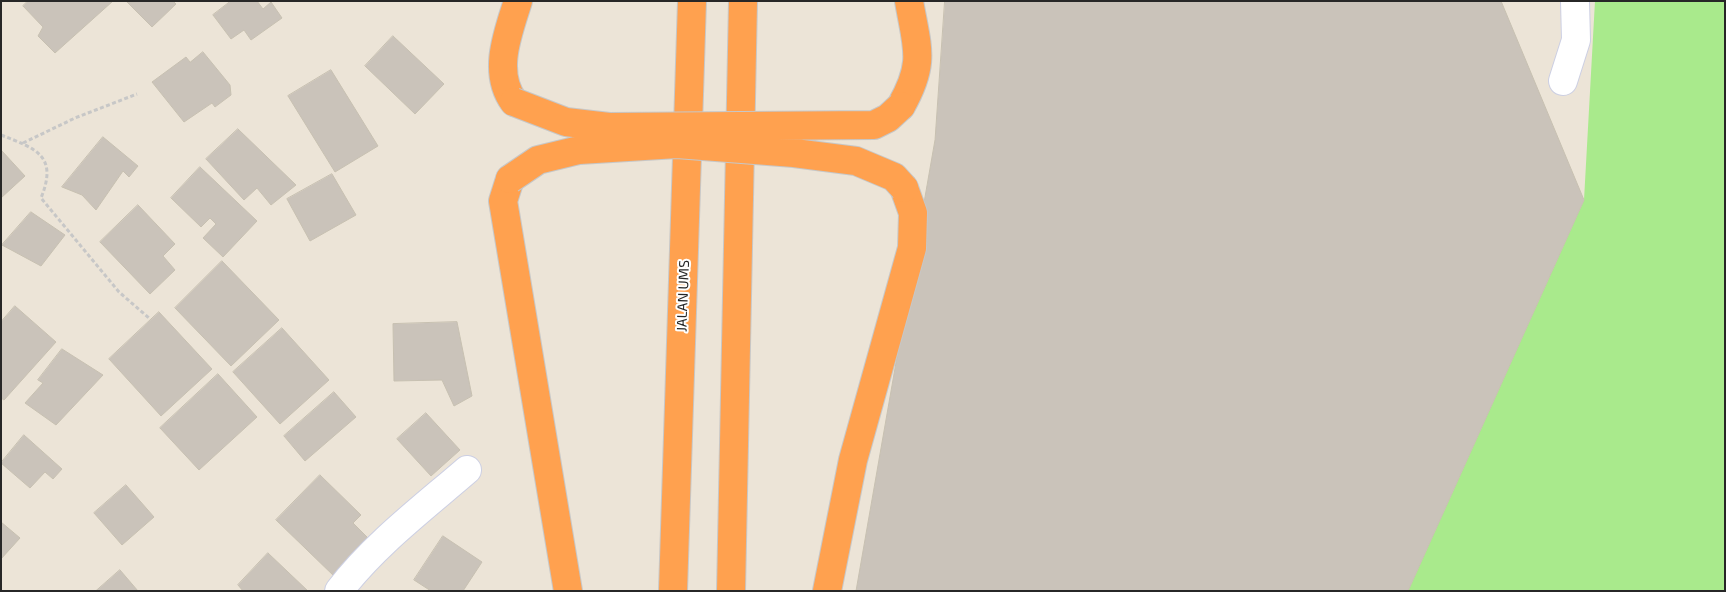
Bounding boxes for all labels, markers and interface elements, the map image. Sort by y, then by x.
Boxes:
street label: JALAN UMS [673,260,693,332]

